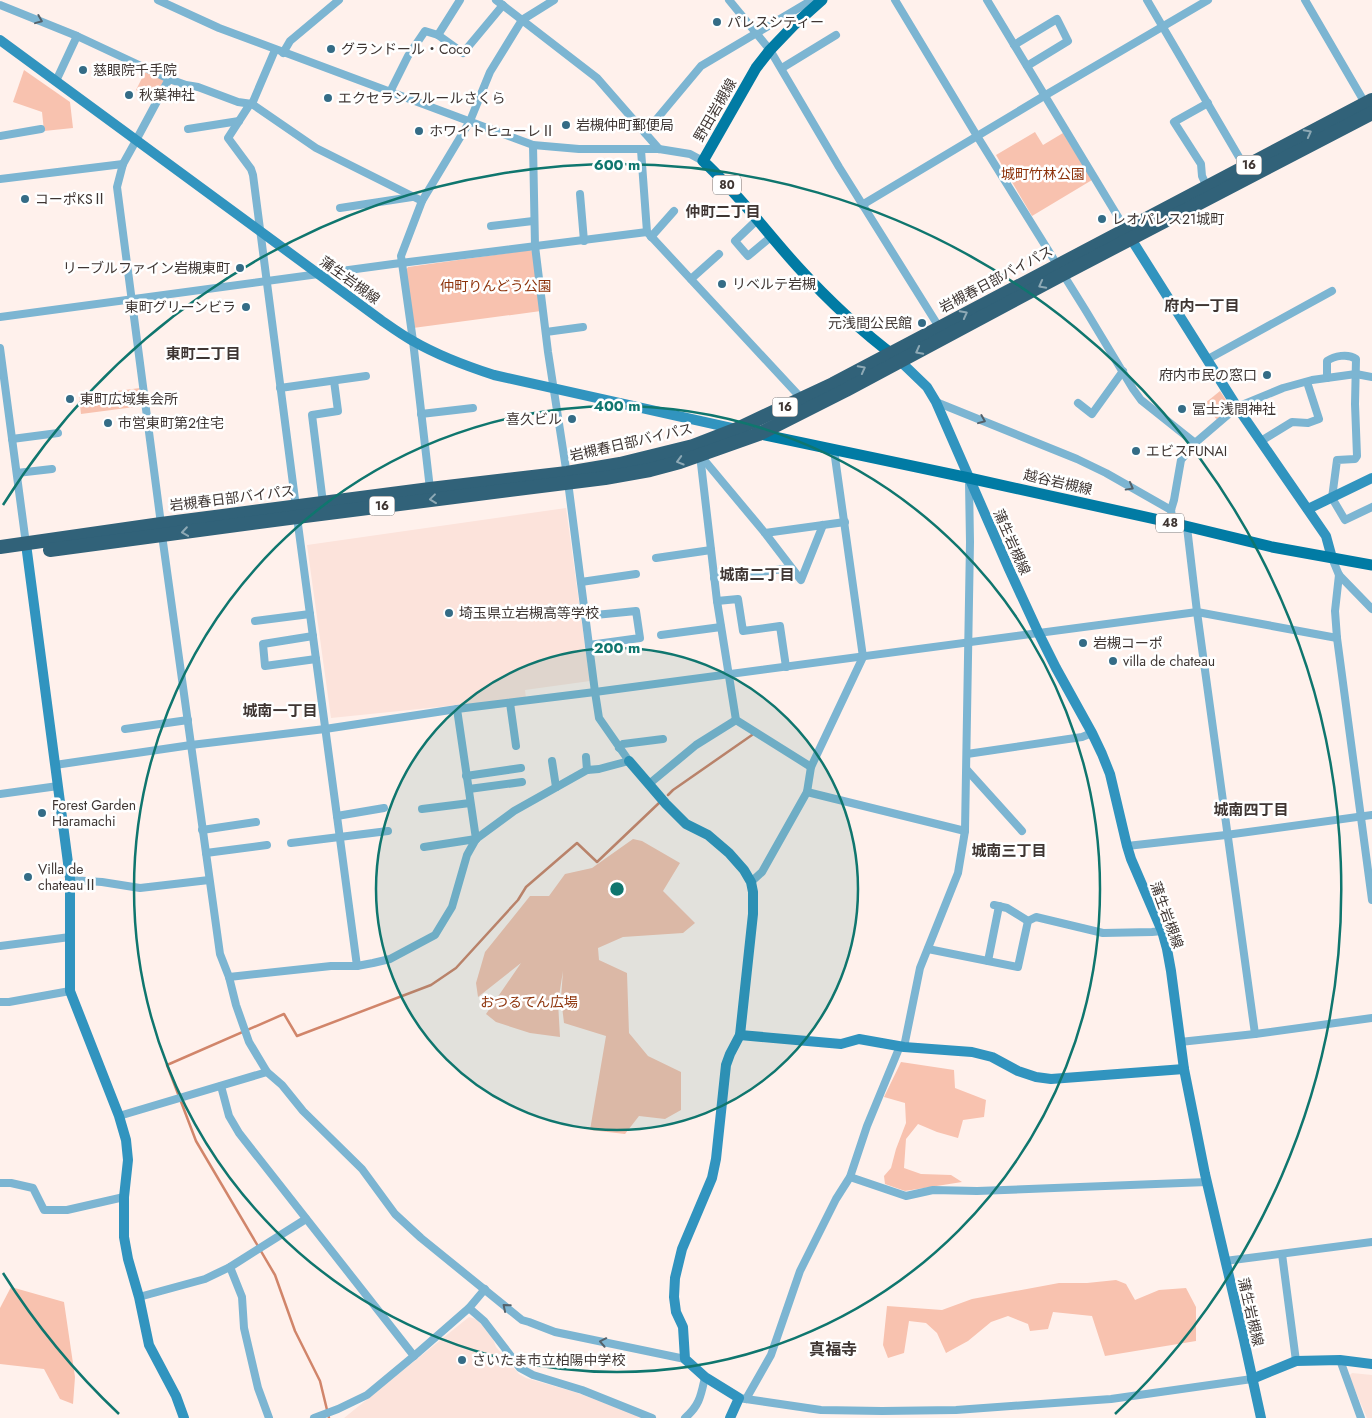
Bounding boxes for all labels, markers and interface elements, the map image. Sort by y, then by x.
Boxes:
place label: パレスシティー [727,12,824,32]
one-way arrow [34,14,43,25]
marker: パレスシティー [711,16,723,28]
place label: グランドール・Coco [341,39,471,59]
marker: グランドール・Coco [325,43,337,55]
place label: 慈眼院千手院 [93,60,177,80]
marker: 慈眼院千手院 [77,64,89,76]
street label: 野田岩槻線 [689,75,741,145]
place label: 秋葉神社 [139,85,195,105]
place label: エクセランフルールさくら [338,88,506,108]
marker: 秋葉神社 [123,89,135,101]
marker: エクセランフルールさくら [322,92,334,104]
place label: 岩槻仲町郵便局 [576,115,674,135]
marker: 岩槻仲町郵便局 [560,119,572,131]
place label: ホワイトヒューレⅡ [429,121,555,141]
marker: ホワイトヒューレⅡ [413,125,425,137]
one-way arrow [1303,129,1312,139]
text: 600 m [594,154,640,176]
road number: 16 [1236,156,1262,174]
park label: 城町竹林公園 [1001,164,1085,184]
road number: 80 [713,176,741,194]
place label: コーポKSⅡ [35,189,107,209]
marker: コーポKSⅡ [19,193,31,205]
district label: 仲町二丁目 [685,201,761,223]
place label: レオパレス21城町 [1112,209,1224,229]
marker: レオパレス21城町 [1096,213,1108,225]
street label: 岩槻春日部バイパス [936,241,1056,317]
street label: 蒲生岩槻線 [316,251,384,309]
place label: リーブルファイン岩槻東町 [63,258,230,278]
marker: リーブルファイン岩槻東町 [234,262,246,274]
place label: リベルテ岩槻 [732,274,816,294]
park label: 仲町りんどう公園 [440,276,552,296]
marker: リベルテ岩槻 [716,278,728,290]
one-way arrow [1038,279,1047,289]
district label: 府内一丁目 [1164,295,1240,317]
place label: 東町グリーンビラ [125,297,236,317]
marker: 東町グリーンビラ [240,301,252,313]
one-way arrow [959,310,968,320]
place label: 元浅間公民館 [828,313,912,333]
marker: 元浅間公民館 [916,317,928,329]
district label: 東町二丁目 [165,343,241,365]
one-way arrow [915,344,924,354]
one-way arrow [856,365,865,375]
place label: 府内市民の窓口 [1159,365,1257,385]
marker: 府内市民の窓口 [1261,369,1273,381]
place label: 東町広域集会所 [80,389,178,409]
marker: 東町広域集会所 [64,393,76,405]
text: 400 m [593,395,641,417]
road number: 16 [772,398,798,417]
place label: 冨士浅間神社 [1192,399,1276,419]
marker: 冨士浅間神社 [1176,403,1188,415]
place label: 喜久ビル [506,409,562,429]
place label: 市営東町第2住宅 [118,413,224,433]
marker: 喜久ビル [566,413,578,425]
one-way arrow [977,413,986,424]
marker: 市営東町第2住宅 [102,417,114,429]
street label: 岩槻春日部バイパス [567,418,695,466]
place label: エビスFUNAI [1146,441,1227,461]
marker: エビスFUNAI [1130,445,1142,457]
one-way arrow [676,456,684,466]
street label: 越谷岩槻線 [1022,464,1094,500]
street label: 岩槻春日部バイパス [168,480,296,516]
one-way arrow [1124,481,1133,491]
one-way arrow [429,493,437,504]
road number: 16 [370,496,394,516]
street label: 蒲生岩槻線 [989,506,1035,578]
road number: 48 [1156,514,1184,532]
one-way arrow [181,526,189,536]
district label: 城南二丁目 [719,564,795,586]
place label: 埼玉県立岩槻高等学校 [459,603,599,623]
marker: 埼玉県立岩槻高等学校 [443,607,455,619]
place label: 岩槻コーポ [1093,633,1163,653]
text: 200 m [594,637,640,659]
marker: 岩槻コーポ [1077,637,1089,649]
place label: villa de chateau [1123,651,1215,671]
marker: villa de chateau [1107,655,1119,667]
district label: 城南一丁目 [242,700,318,722]
place label: Forest Garden Haramachi [52,795,136,831]
district label: 城南四丁目 [1213,799,1289,821]
marker: Forest Garden Haramachi [36,807,48,819]
district label: 城南三丁目 [971,840,1047,862]
place label: Villa de chateauⅡ [38,859,97,895]
marker: Villa de chateauⅡ [22,871,34,883]
street label: 蒲生岩槻線 [1146,879,1188,951]
centre of rings [608,880,626,898]
park label: おつるてん広場 [480,992,578,1012]
street label: 蒲生岩槻線 [1233,1276,1269,1348]
one-way arrow [503,1304,512,1313]
one-way arrow [599,1338,608,1348]
district label: 真福寺 [809,1338,857,1361]
place label: さいたま市立柏陽中学校 [472,1350,626,1370]
marker: さいたま市立柏陽中学校 [456,1354,468,1366]

